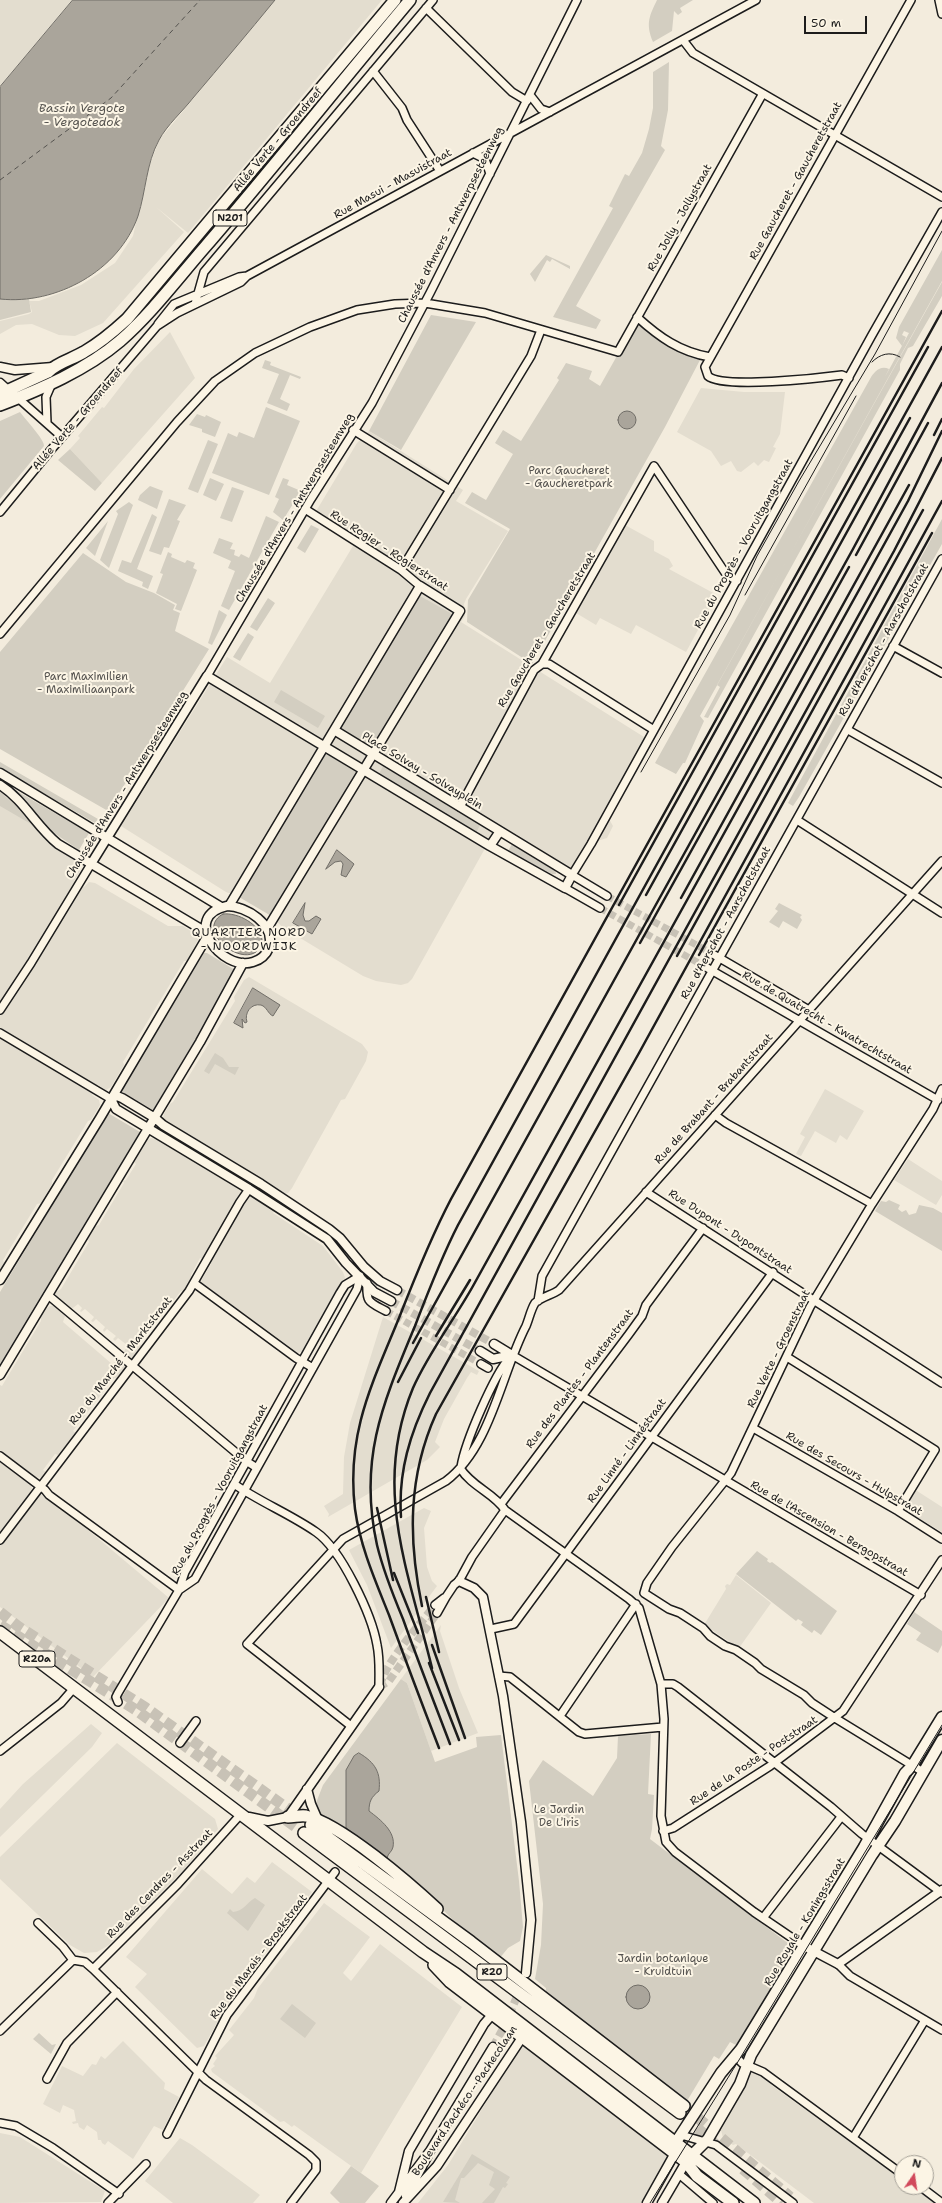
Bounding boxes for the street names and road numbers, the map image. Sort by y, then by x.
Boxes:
street label: Allée Verte - Groendreef [231,85,325,195]
street label: Rue Gaucheret - Gaucheretstraat [747,100,845,262]
street label: Chaussée d'Anvers - Antwerpsesteenweg [396,125,506,325]
street label: Rue Masui - Masuistraat [332,146,454,222]
street label: Rue Jolly - Jollystraat [645,162,715,274]
road number: N201 [213,210,247,226]
street label: Allée Verte - Groendreef [30,365,126,473]
street label: Chaussée d'Anvers - Antwerpsesteenweg [233,411,357,605]
street label: Rue du Progrès - Vooruitgangstraat [692,457,796,631]
street label: Rue Rogier - Rogierstraat [328,508,450,594]
street label: Rue Gaucheret - Gaucheretstraat [495,550,599,710]
street label: Rue d'Aerschot - Aarschotstraat [836,561,932,719]
street label: Chaussée d'Anvers - Antwerpsesteenweg [63,689,191,881]
street label: Place Solvay - Solvayplein [359,730,485,812]
street label: Rue d'Aerschot - Aarschotstraat [678,844,774,1002]
street label: Rue de Quatrecht - Kwatrechtstraat [740,969,914,1077]
street label: Rue de Brabant - Brabantstraat [652,1031,776,1167]
street label: Rue Dupont - Dupontstraat [666,1187,794,1277]
street label: Rue Verte - Groenstraat [745,1288,813,1410]
street label: Rue du Marché - Marktstraat [67,1294,175,1428]
street label: Rue des Plantes - Plantenstraat [523,1307,637,1451]
street label: Rue Linné - Linnéstraat [585,1396,669,1506]
street label: Rue du Progrès - Vooruitgangstraat [169,1402,271,1578]
street label: Rue des Secours - Hulpstraat [783,1429,925,1519]
street label: Rue de l'Ascension - Bergopstraat [748,1478,910,1580]
road number: R20a [19,1651,55,1667]
street label: Rue de la Poste - Poststraat [688,1713,820,1809]
street label: Rue des Cendres - Asstraat [104,1827,216,1941]
street label: Rue Royale - Koningsstraat [762,1856,848,1988]
street label: Rue du Marais - Broekstraat [208,1892,310,2022]
road number: R20 [477,1964,507,1980]
street label: Boulevard Pachéco - Pachecolaan [410,2023,520,2179]

